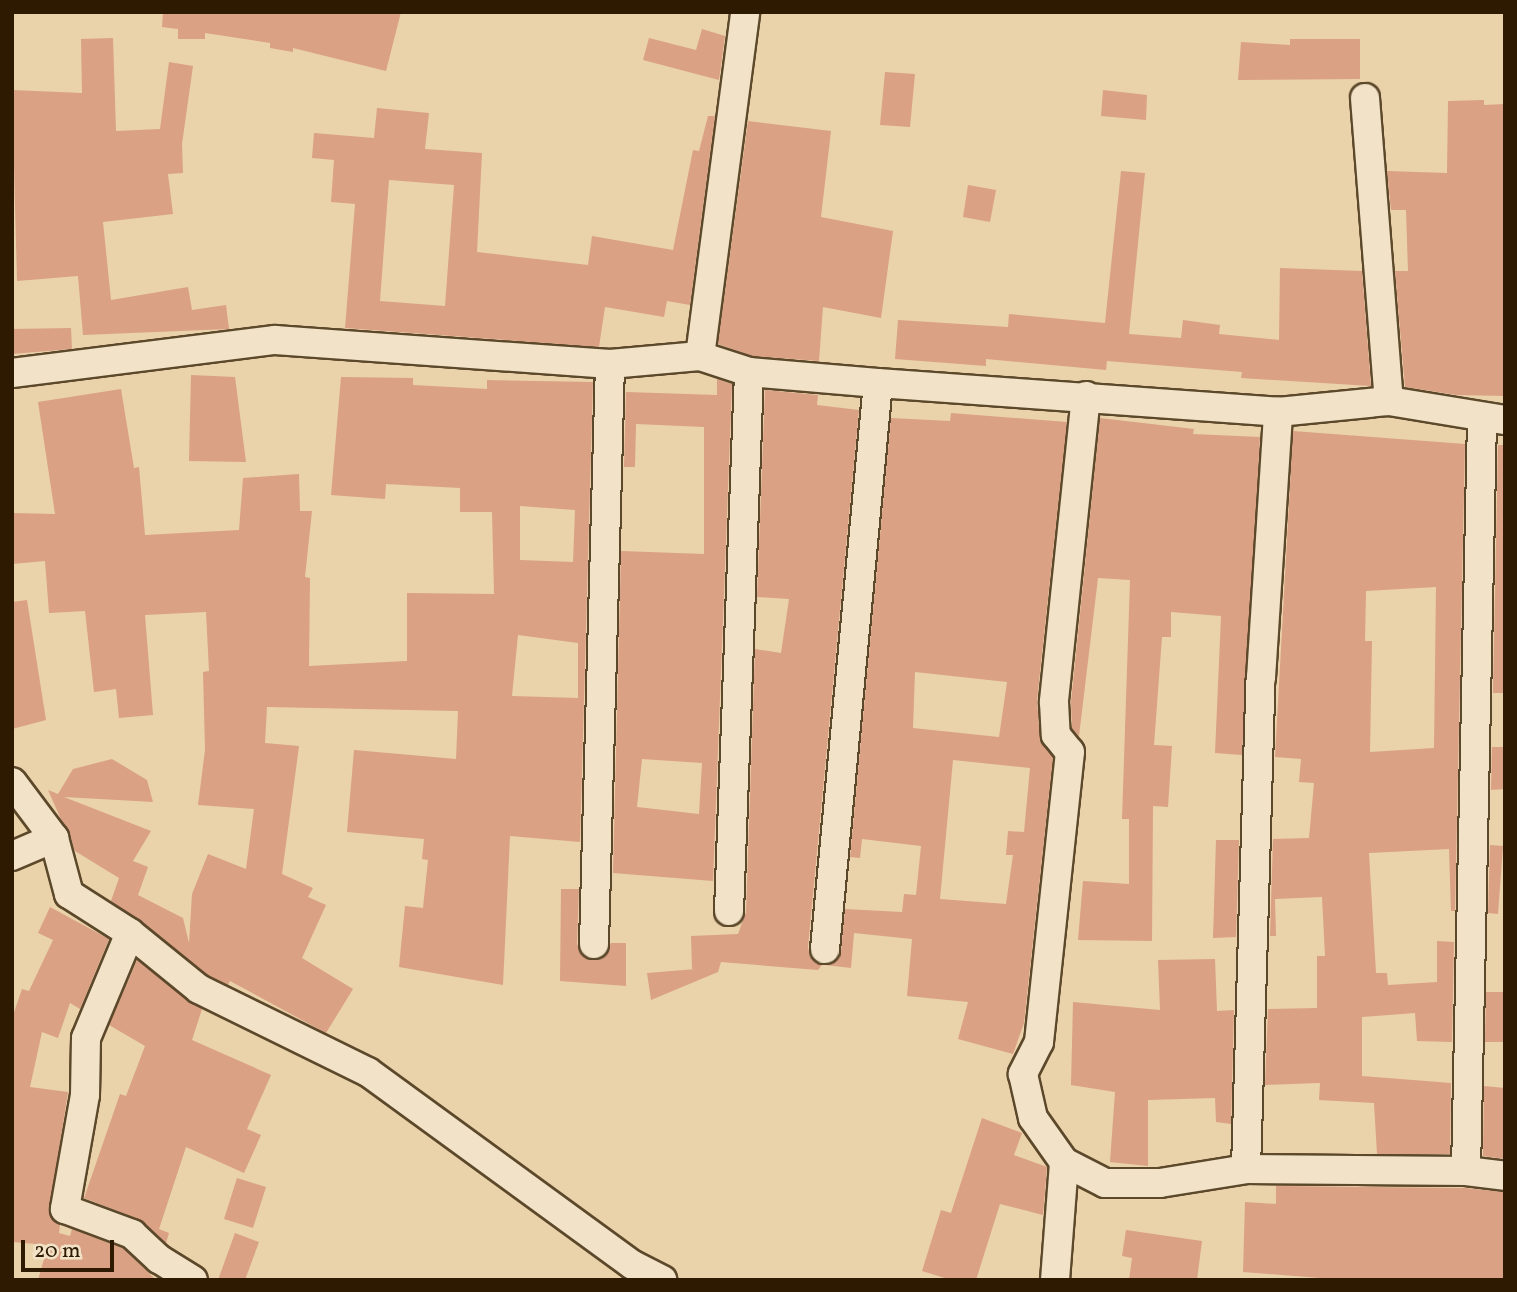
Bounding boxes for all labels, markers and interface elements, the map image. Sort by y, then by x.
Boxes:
scale bar [24,1226,117,1270]
text: 20 m [34,1237,80,1266]

